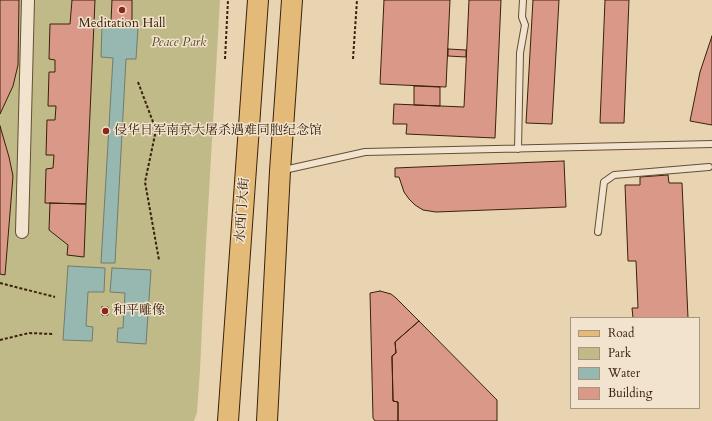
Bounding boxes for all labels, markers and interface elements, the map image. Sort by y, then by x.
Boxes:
marker: Meditation Hall [117,5,127,15]
place label: Meditation Hall [78,16,166,32]
park label: Peace Park [152,35,206,51]
place label: 侵华日军南京大屠杀遇难同胞纪念馆 [114,123,322,139]
marker: 侵华日军南京大屠杀遇难同胞纪念馆 [101,126,111,136]
street label: 水西门大街 [233,177,253,243]
place label: 和平雕像 [113,303,165,319]
marker: 和平雕像 [100,306,110,316]
legend [570,317,700,409]
text: Road [608,325,634,341]
text: Park [608,345,631,361]
text: Water [608,365,640,381]
text: Building [608,385,652,401]

